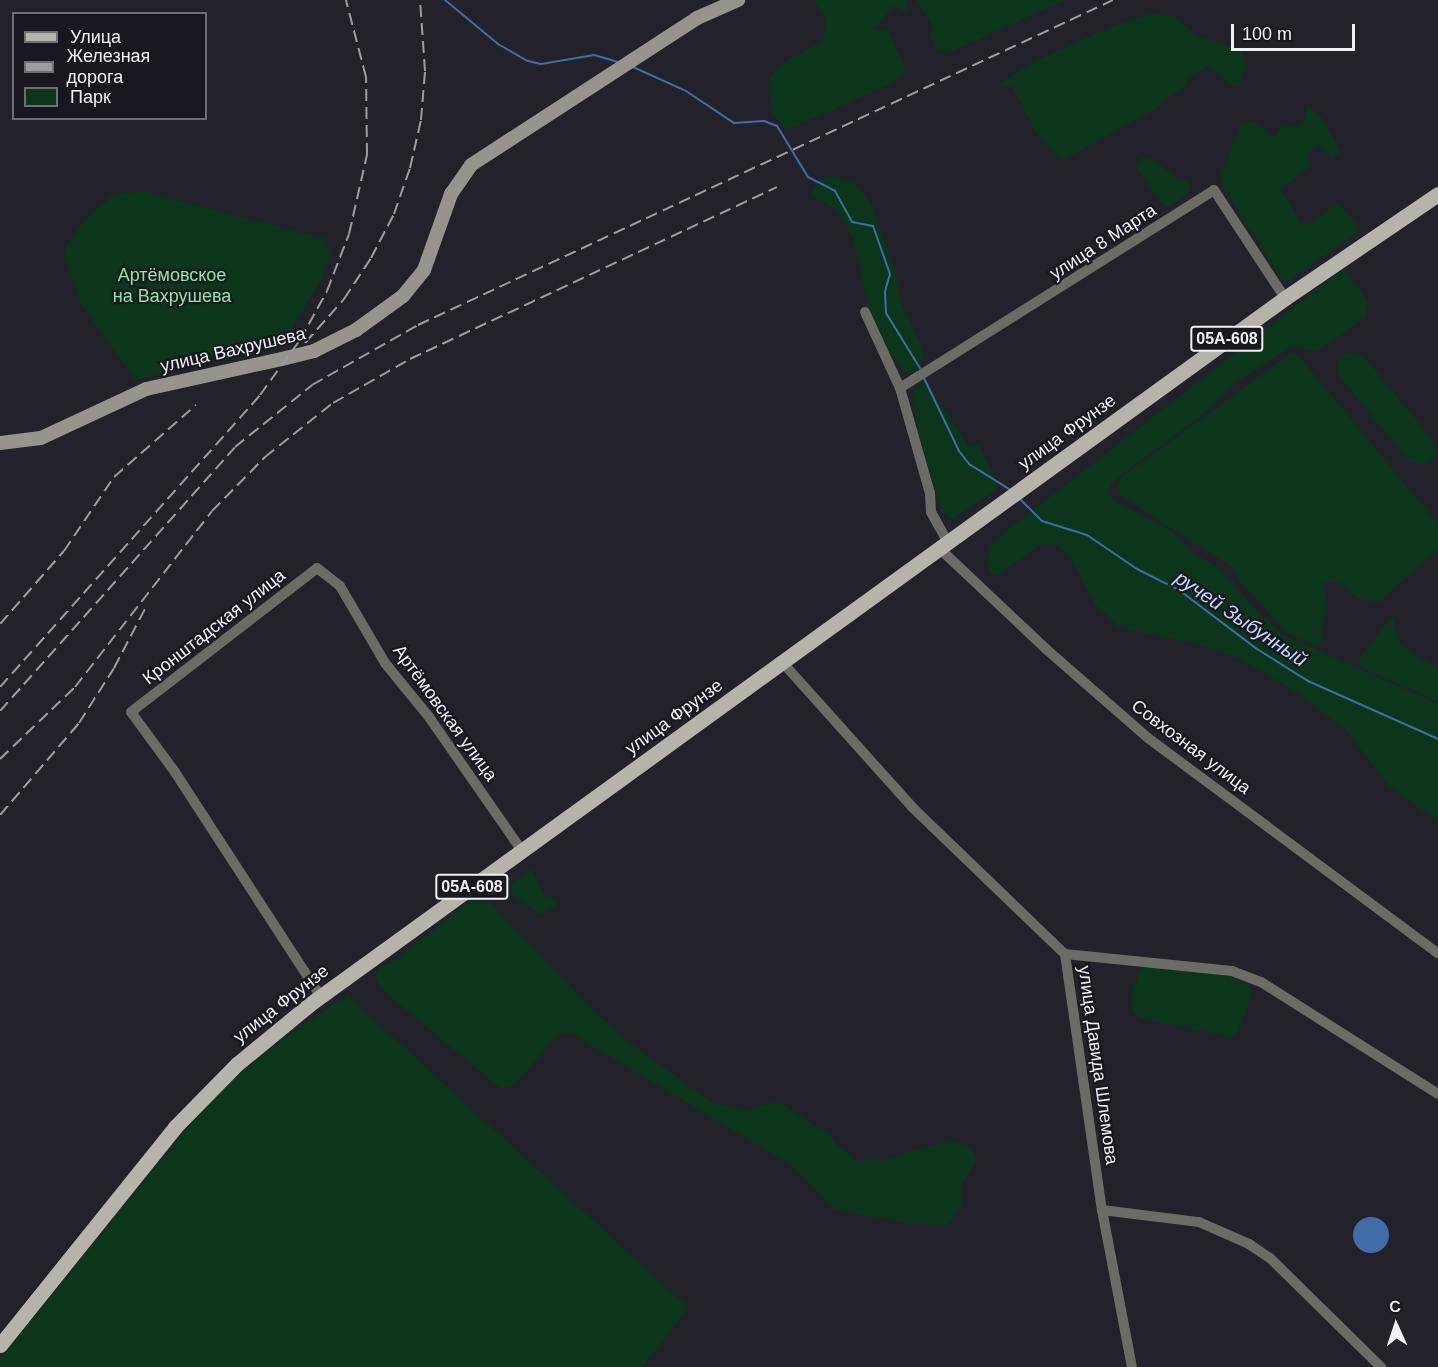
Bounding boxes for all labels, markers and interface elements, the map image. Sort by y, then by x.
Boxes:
legend [12,12,207,120]
scale bar [1234,12,1358,50]
text: 100 m [1242,24,1292,44]
text: Улица [70,27,121,47]
text: Железная дорога [66,46,150,87]
text: Парк [70,87,111,107]
street label: улица 8 Марта [1046,200,1160,284]
park label: Артёмовское на Вахрушева [113,265,231,308]
street label: улица Вахрушева [158,323,308,377]
road number: 05А-608 [1190,326,1264,352]
street label: улица Фрунзе [1014,389,1120,475]
street label: Кронштадская улица [138,565,290,689]
water label: ручей Зыбунный [1170,566,1312,672]
street label: Артёмовская улица [388,641,502,785]
street label: улица Фрунзе [621,674,727,760]
street label: Совхозная улица [1127,695,1255,799]
road number: 05А-608 [434,874,510,900]
street label: улица Фрунзе [229,960,333,1048]
street label: улица Давида Шлемова [1073,964,1123,1166]
north arrow [1366,1295,1426,1355]
text: С [1389,1298,1401,1315]

